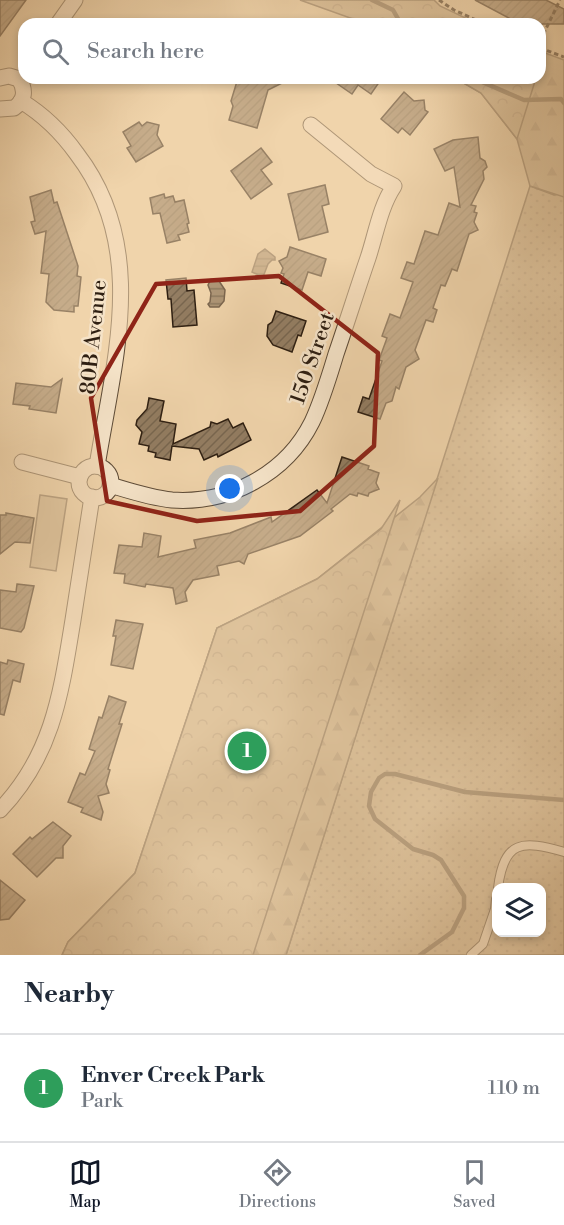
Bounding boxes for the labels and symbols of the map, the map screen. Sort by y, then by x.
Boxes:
street label: 80B Avenue [75,279,113,396]
street label: 150 Street [285,308,341,408]
your location [215,474,244,503]
pin: 1 [228,728,266,774]

